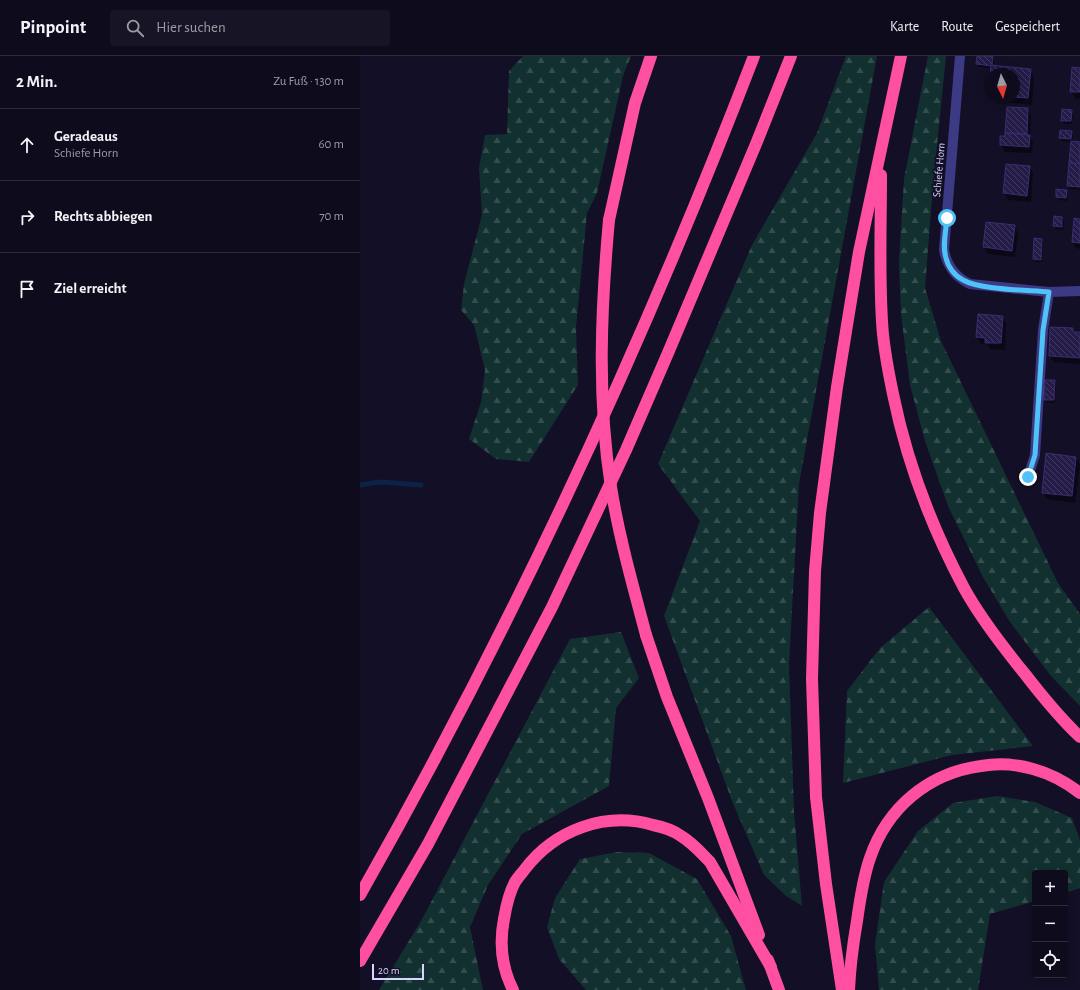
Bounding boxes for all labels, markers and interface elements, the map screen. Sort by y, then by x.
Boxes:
search box [110,10,390,46]
icon: search [124,17,146,39]
text: Pinpoint [20,18,86,37]
text: Hier suchen [156,20,226,35]
text: Karte [890,20,919,34]
text: Route [941,20,973,34]
text: Gespeichert [995,20,1060,34]
north arrow [984,68,1020,104]
text: 2 Min. [16,73,57,90]
text: Zu Fuß · 130 m [273,75,344,88]
text: Geradeaus [54,129,118,144]
icon: ahead [16,134,38,156]
text: 60 m [318,138,344,151]
street label: Schiefe Horn [931,142,947,198]
text: Schiefe Horn [54,147,118,160]
icon: right [16,206,38,228]
text: Rechts abbiegen [54,209,152,224]
route start [938,209,956,227]
text: 70 m [319,210,344,223]
icon: arrive [16,278,38,300]
text: Ziel erreicht [54,281,127,296]
route end [1019,468,1037,486]
map controls [1032,870,1068,978]
button: + [1032,870,1068,906]
button: − [1032,906,1068,942]
button: locate [1032,942,1068,978]
scale bar [372,962,424,981]
text: 20 m [378,965,399,976]

